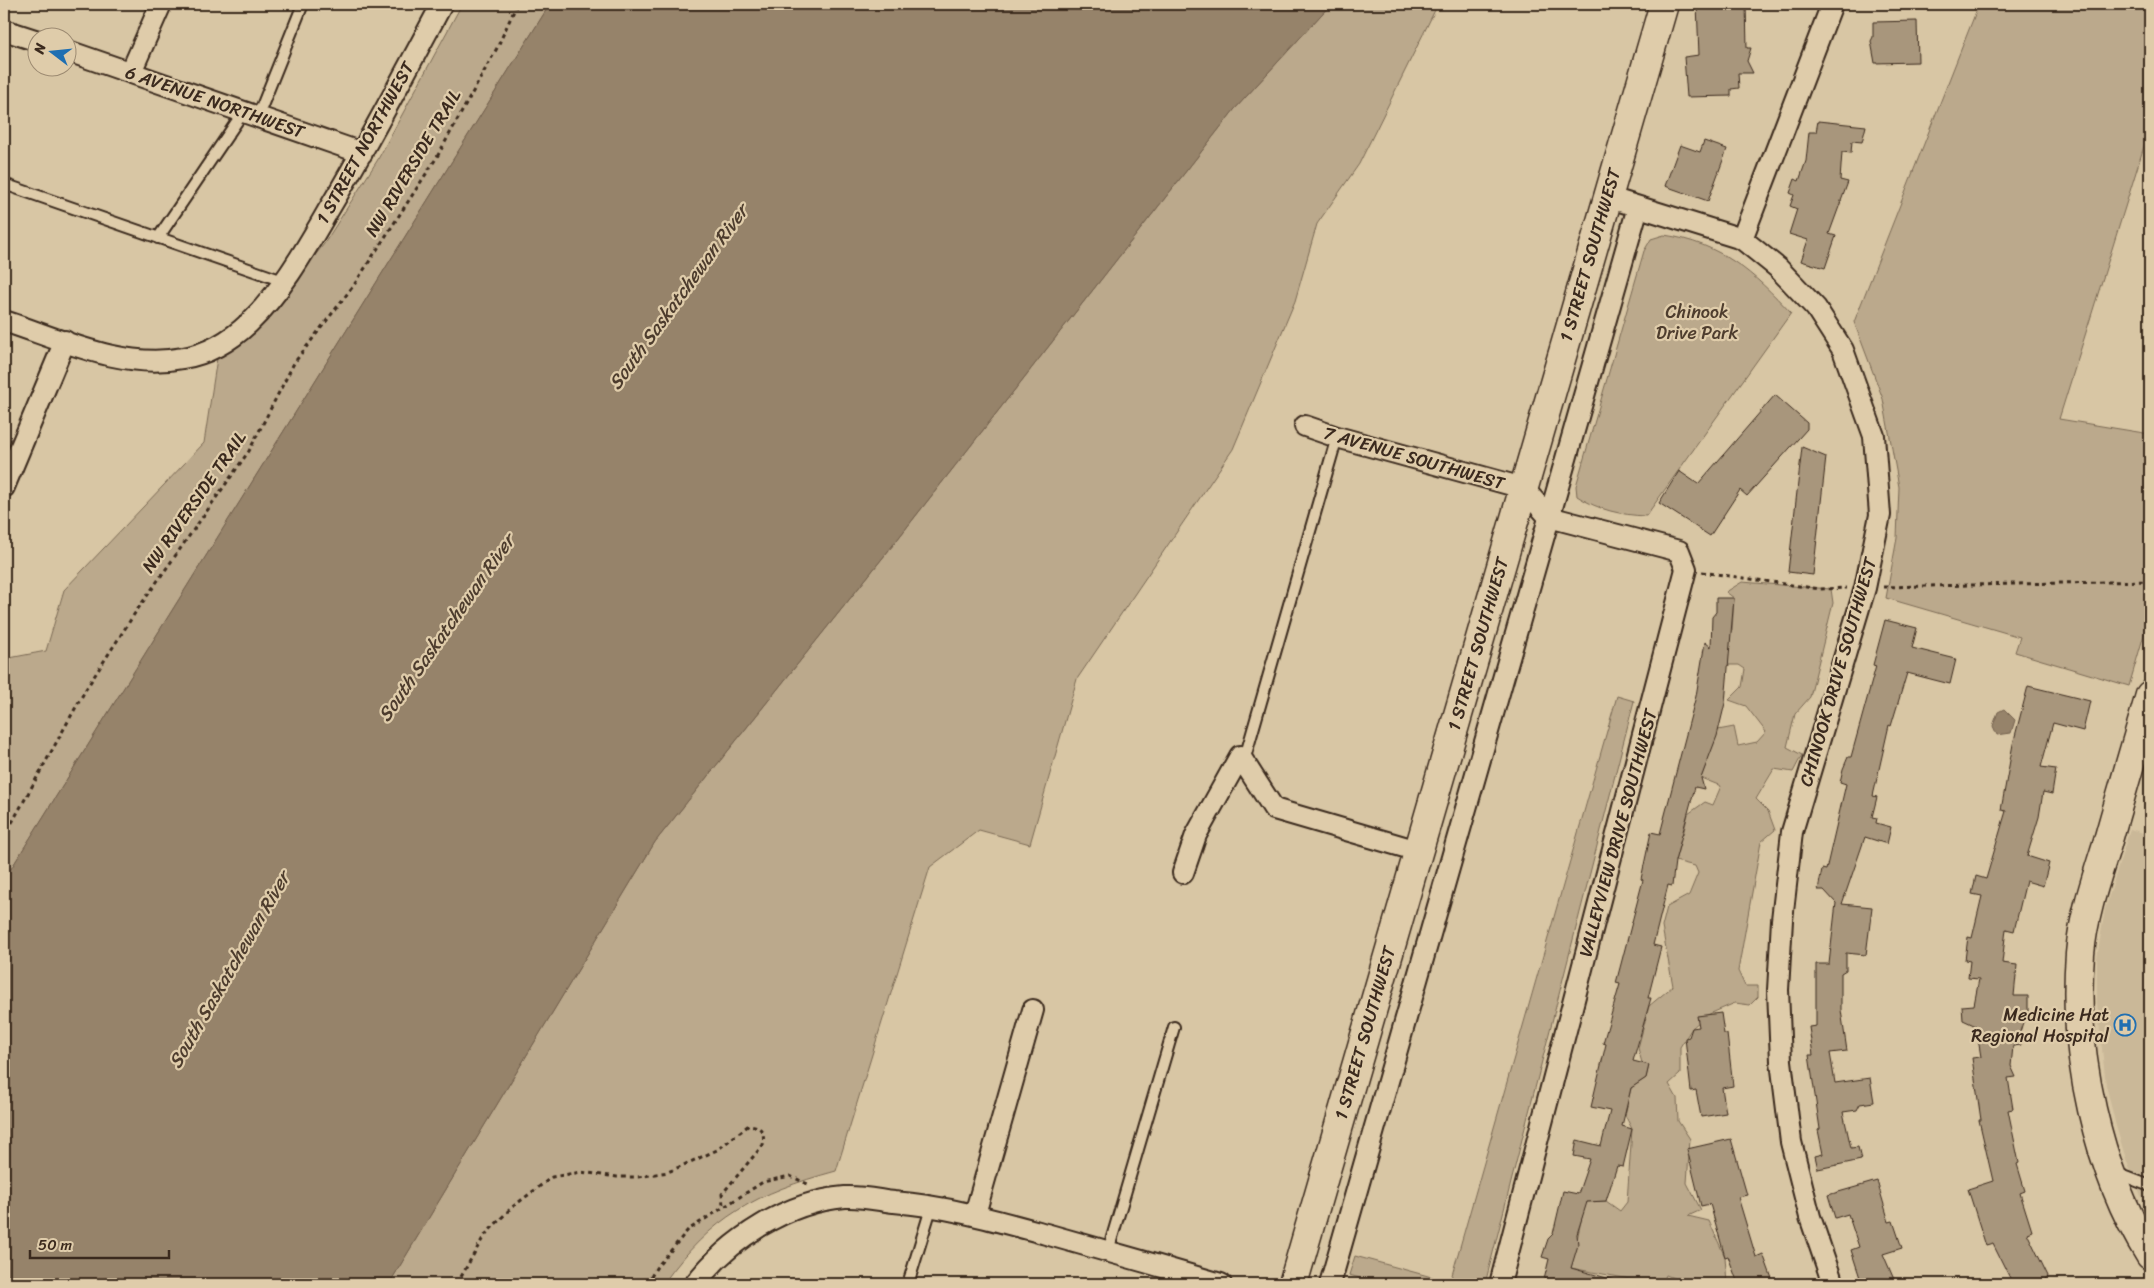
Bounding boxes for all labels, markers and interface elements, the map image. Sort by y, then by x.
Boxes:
north arrow [28,28,78,78]
text: N [26,40,53,58]
street label: 1 STREET NORTHWEST [307,55,424,230]
street label: 6 AVENUE NORTHWEST [121,56,310,148]
street label: NW RIVERSIDE TRAIL [356,83,470,243]
street label: 1 STREET SOUTHWEST [1550,164,1630,345]
water label: South Saskatchewan River [599,195,759,397]
park label: Chinook Drive Park [1656,296,1738,349]
street label: 7 AVENUE SOUTHWEST [1320,417,1510,500]
street label: NW RIVERSIDE TRAIL [133,424,255,580]
water label: South Saskatchewan River [369,525,525,729]
street label: 1 STREET SOUTHWEST [1438,553,1518,734]
street label: CHINOOK DRIVE SOUTHWEST [1790,553,1886,790]
street label: VALLEYVIEW DRIVE SOUTHWEST [1569,704,1667,961]
water label: South Saskatchewan River [159,863,301,1075]
street label: 1 STREET SOUTHWEST [1325,942,1405,1123]
place label: Medicine Hat Regional Hospital [1971,999,2110,1052]
hospital icon: Medicine Hat Regional Hospital [2113,1013,2137,1037]
scale bar [30,1228,169,1260]
text: 50 m [38,1232,73,1258]

